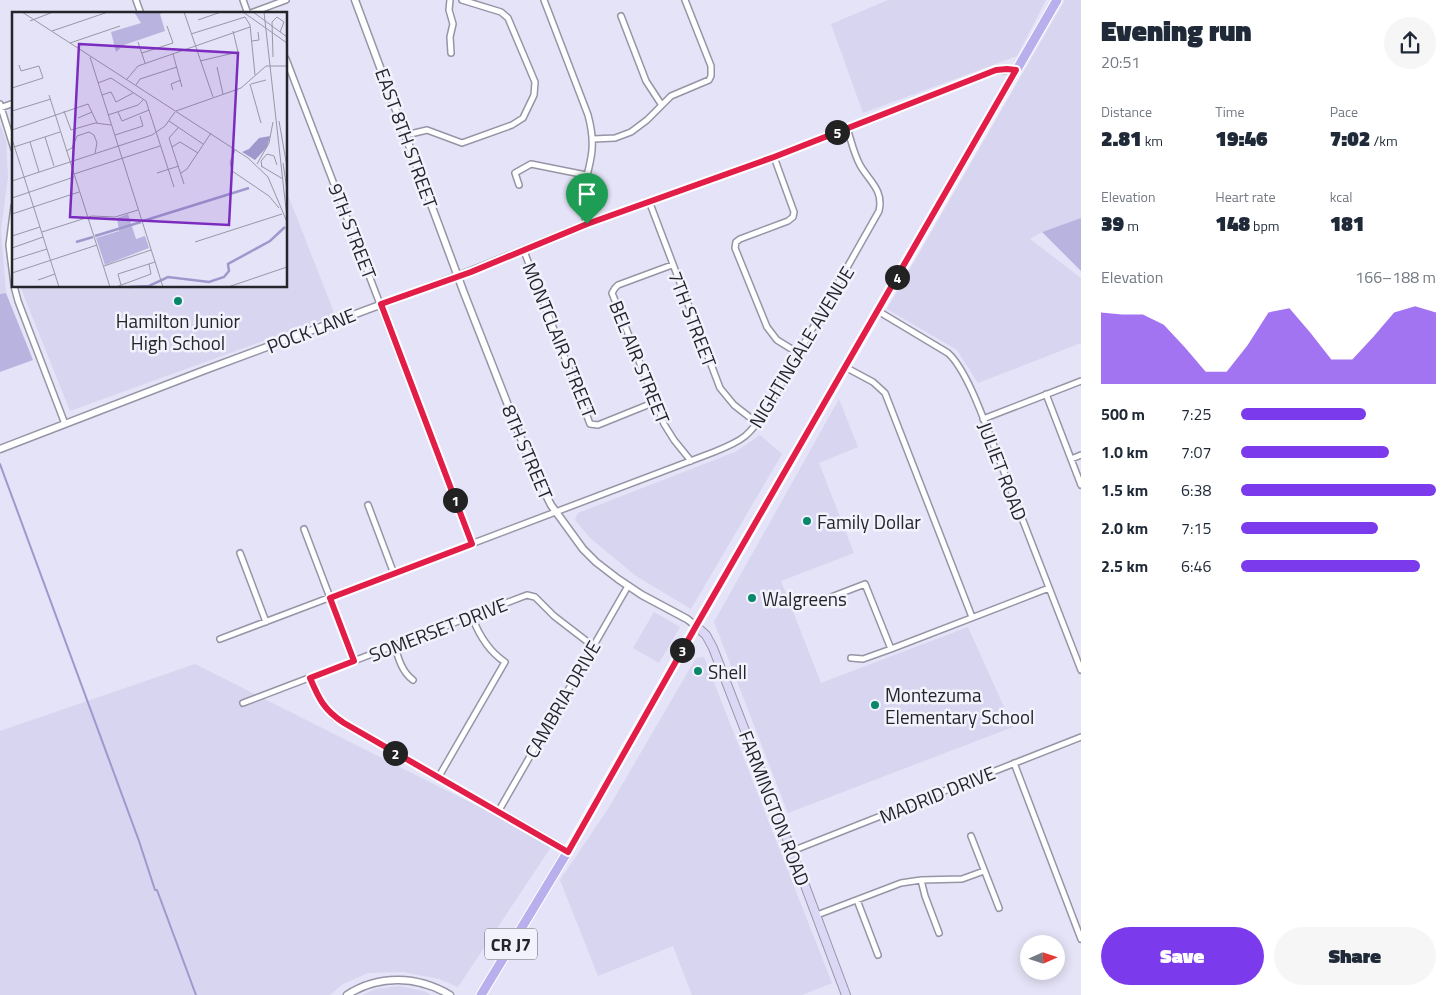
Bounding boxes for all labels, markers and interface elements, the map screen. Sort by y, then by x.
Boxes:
text: Evening run [1101,9,1252,52]
inset map [12,12,288,288]
button: share [1384,17,1436,69]
text: 20:51 [1101,50,1140,74]
street label: EAST 8TH STREET [368,64,446,212]
text: Distance [1101,101,1152,122]
text: Time [1215,101,1245,122]
text: Pace [1330,101,1358,122]
pin: 5 [824,120,850,144]
text: 5 [834,122,841,143]
text: 2.81 [1101,122,1142,154]
text: 19:46 [1215,122,1268,154]
text: 7:02 [1330,122,1370,154]
text: km [1142,130,1163,151]
text: /km [1370,130,1398,151]
pin [566,173,608,224]
street label: 9TH STREET [321,179,385,283]
icon: arrive [573,180,601,208]
text: Elevation [1101,186,1155,207]
text: Heart rate [1215,186,1275,207]
text: kcal [1330,186,1353,207]
text: 39 [1101,207,1124,239]
text: 148 [1215,207,1250,239]
text: 181 [1330,207,1364,239]
text: m [1124,215,1139,236]
text: bpm [1250,215,1280,236]
street label: MONTCLAIR STREET [516,258,604,422]
street label: NIGHTINGALE AVENUE [741,261,861,433]
pin: 4 [884,264,910,290]
text: Elevation [1101,265,1163,289]
text: 166–188 m [1355,265,1436,289]
street label: 7TH STREET [661,267,725,371]
text: 4 [894,267,901,288]
marker: Hamilton Junior High School [172,295,184,307]
street label: BEL AIR STREET [602,296,678,428]
street label: POCK LANE [262,300,360,360]
place label: Hamilton Junior High School [116,306,241,357]
street label: 8TH STREET [495,400,561,504]
text: 500 m [1101,402,1145,426]
text: 7:25 [1181,402,1211,426]
street label: JULIET ROAD [971,417,1035,525]
text: 1.0 km [1101,440,1148,464]
text: 7:07 [1181,440,1211,464]
text: 1.5 km [1101,478,1148,502]
text: 6:38 [1181,478,1211,502]
pin: 1 [442,488,468,512]
text: 1 [452,490,459,511]
place label: Family Dollar [817,507,921,536]
marker: Family Dollar [801,515,813,527]
text: 2.0 km [1101,516,1148,540]
text: 7:15 [1181,516,1211,540]
text: 2.5 km [1101,554,1148,578]
text: 6:46 [1181,554,1211,578]
place label: Walgreens [762,584,847,613]
street label: SOMERSET DRIVE [365,589,511,669]
marker: Walgreens [746,592,758,604]
street label: CAMBRIA DRIVE [517,635,607,763]
pin: 3 [670,638,694,662]
text: 3 [679,640,686,661]
place label: Shell [708,657,747,686]
marker: Shell [692,665,704,677]
place label: Montezuma Elementary School [885,680,1034,731]
marker: Montezuma Elementary School [869,699,881,711]
street label: FARMINGTON ROAD [732,726,818,890]
pin: 2 [382,740,408,766]
text: 2 [392,743,399,764]
street label: MADRID DRIVE [875,758,999,830]
button: Save [1101,927,1264,985]
button: Share [1274,927,1436,985]
road number: CR J7 [485,929,537,960]
north arrow [1020,935,1065,980]
map controls [1020,935,1065,980]

